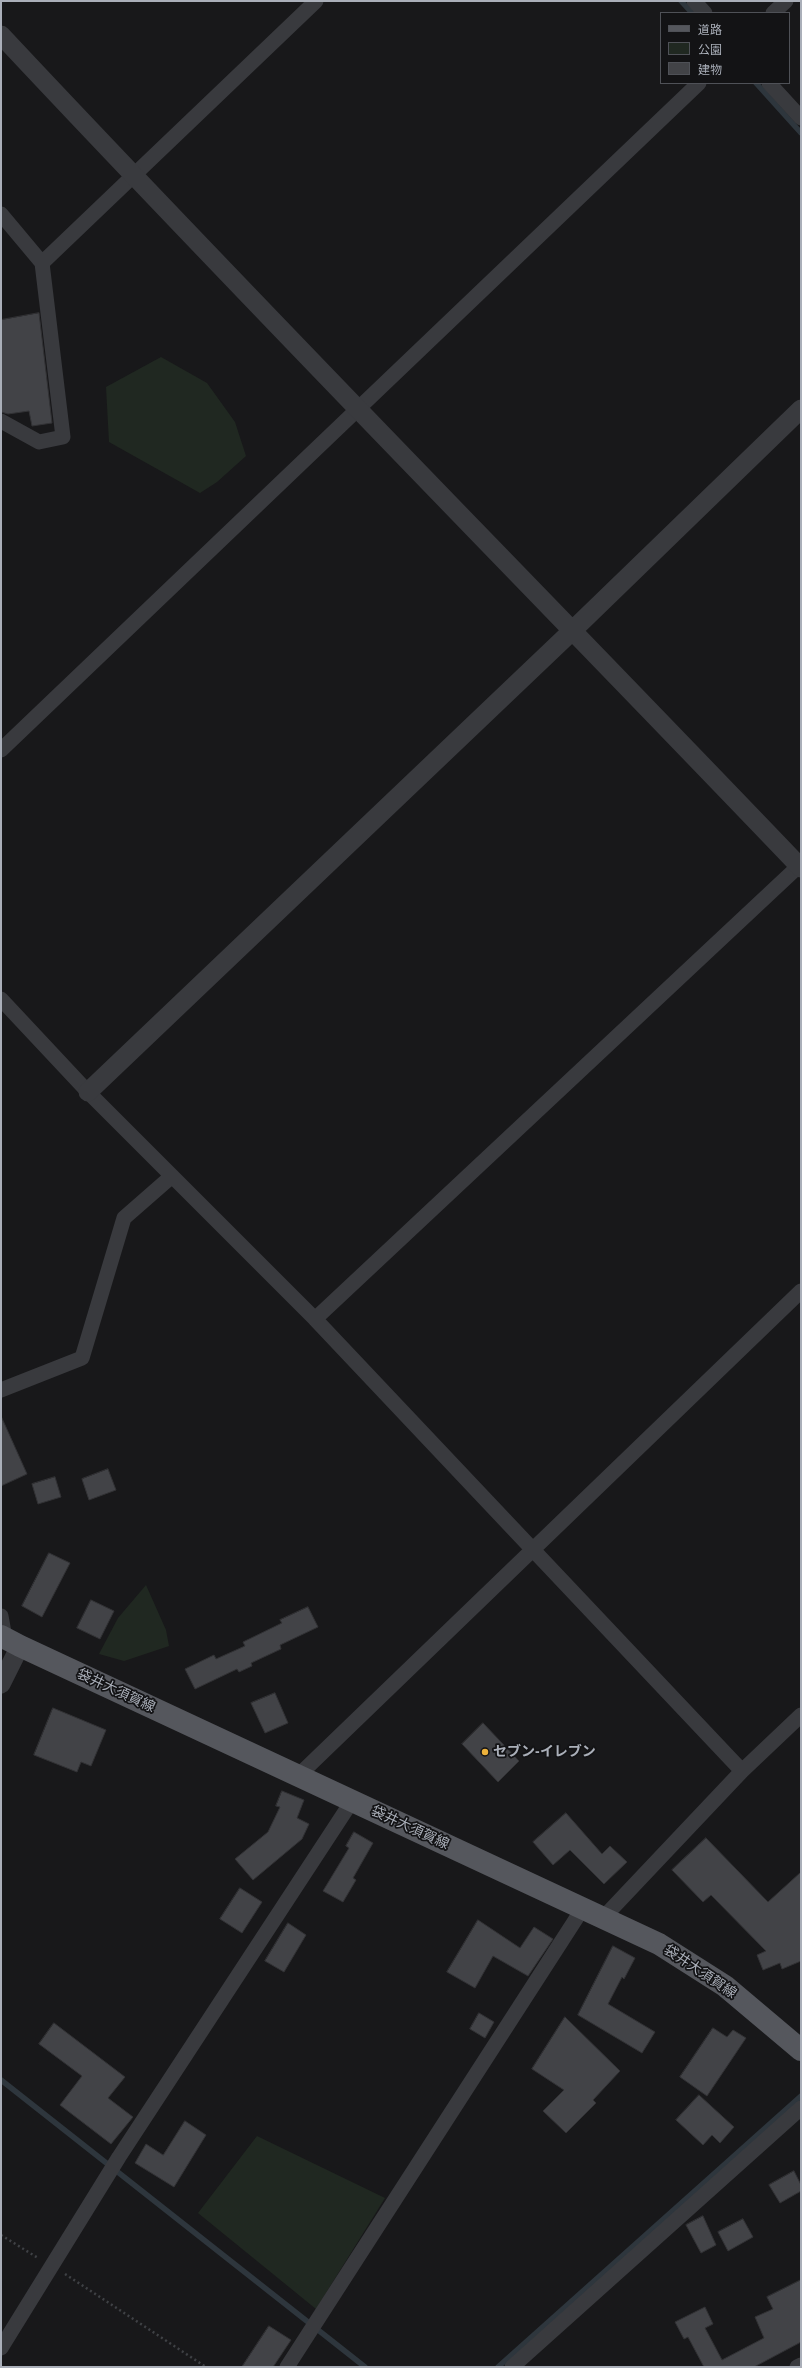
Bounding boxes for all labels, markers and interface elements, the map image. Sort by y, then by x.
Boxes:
legend [660,12,790,84]
text: 道路 [698,23,722,37]
text: 公園 [698,43,722,57]
text: 建物 [698,63,722,77]
street label: 袋井大須賀線 [74,1666,158,1716]
place label: セブン-イレブン [493,1744,596,1760]
marker: セブン-イレブン [480,1747,490,1757]
street label: 袋井大須賀線 [368,1803,452,1853]
street label: 袋井大須賀線 [660,1942,740,2002]

